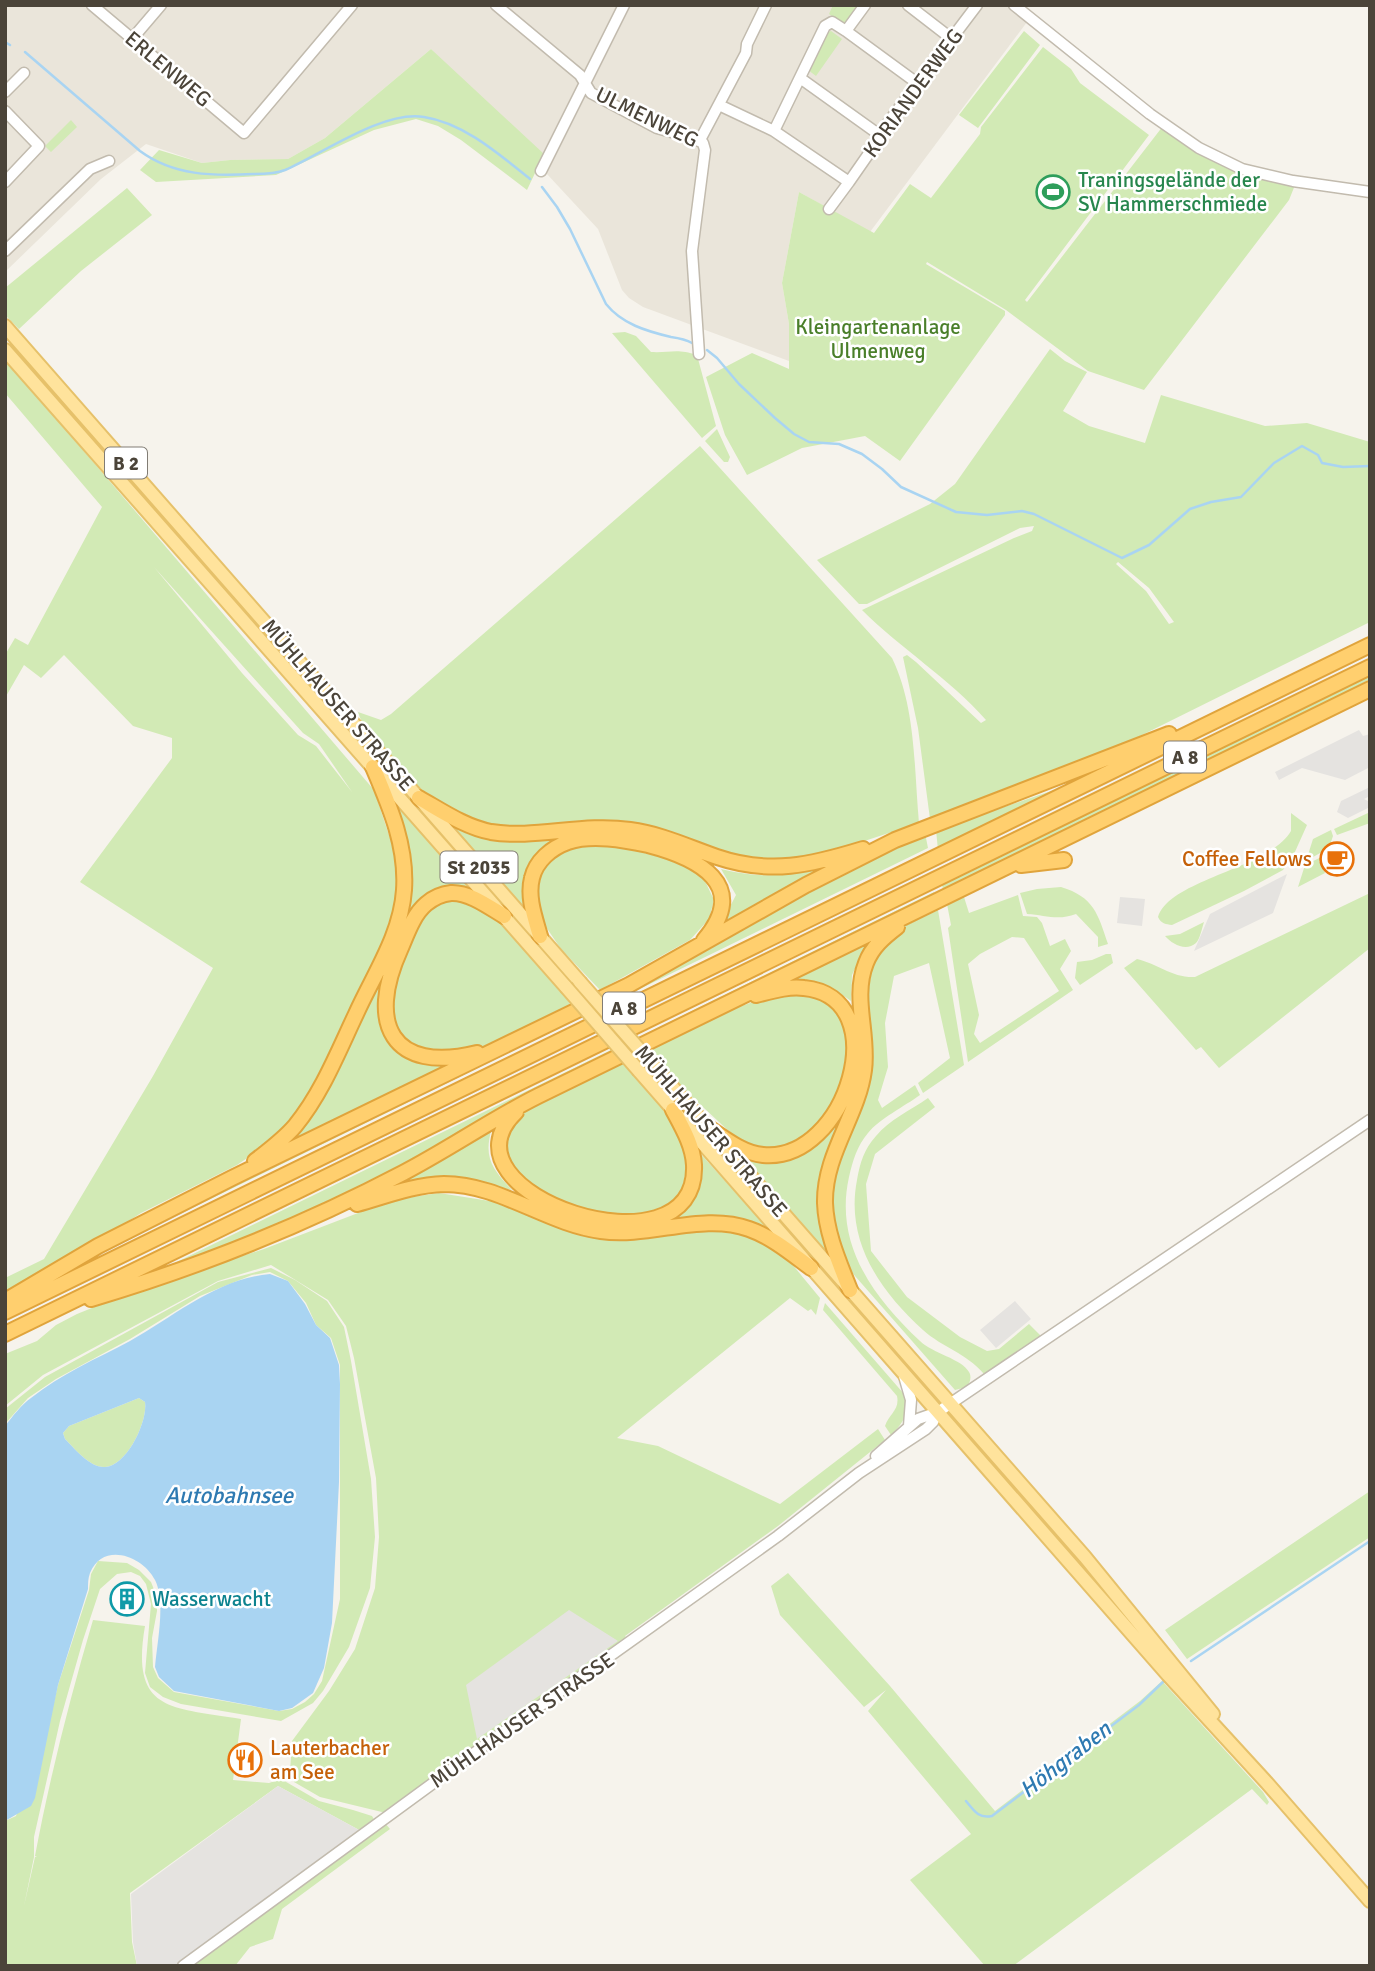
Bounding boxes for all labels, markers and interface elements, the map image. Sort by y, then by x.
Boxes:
street label: KORIANDERWEG [858,23,968,163]
street label: ERLENWEG [120,25,216,113]
street label: ULMENWEG [591,81,703,153]
place label: Traningsgelände der SV Hammerschmiede [1078,167,1267,217]
sports icon: Traningsgelände der SV Hammerschmiede [1034,173,1072,211]
park label: Kleingartenanlage Ulmenweg [795,314,961,364]
road number: B 2 [105,447,147,478]
street label: MÜHLHAUSER STRASSE [256,614,420,796]
road number: A 8 [1164,742,1206,772]
cafe icon: Coffee Fellows [1318,840,1356,878]
place label: Coffee Fellows [1182,846,1312,872]
road number: St 2035 [440,852,518,882]
road number: A 8 [603,992,645,1024]
street label: MÜHLHAUSER STRASSE [629,1040,793,1222]
water label: Autobahnsee [165,1481,295,1510]
building icon: Wasserwacht [108,1580,146,1618]
place label: Wasserwacht [152,1586,271,1612]
street label: MÜHLHAUSER STRASSE [425,1646,619,1794]
water label: Höhgraben [1014,1714,1118,1804]
place label: Lauterbacher am See [270,1735,390,1785]
restaurant icon: Lauterbacher am See [226,1741,264,1779]

